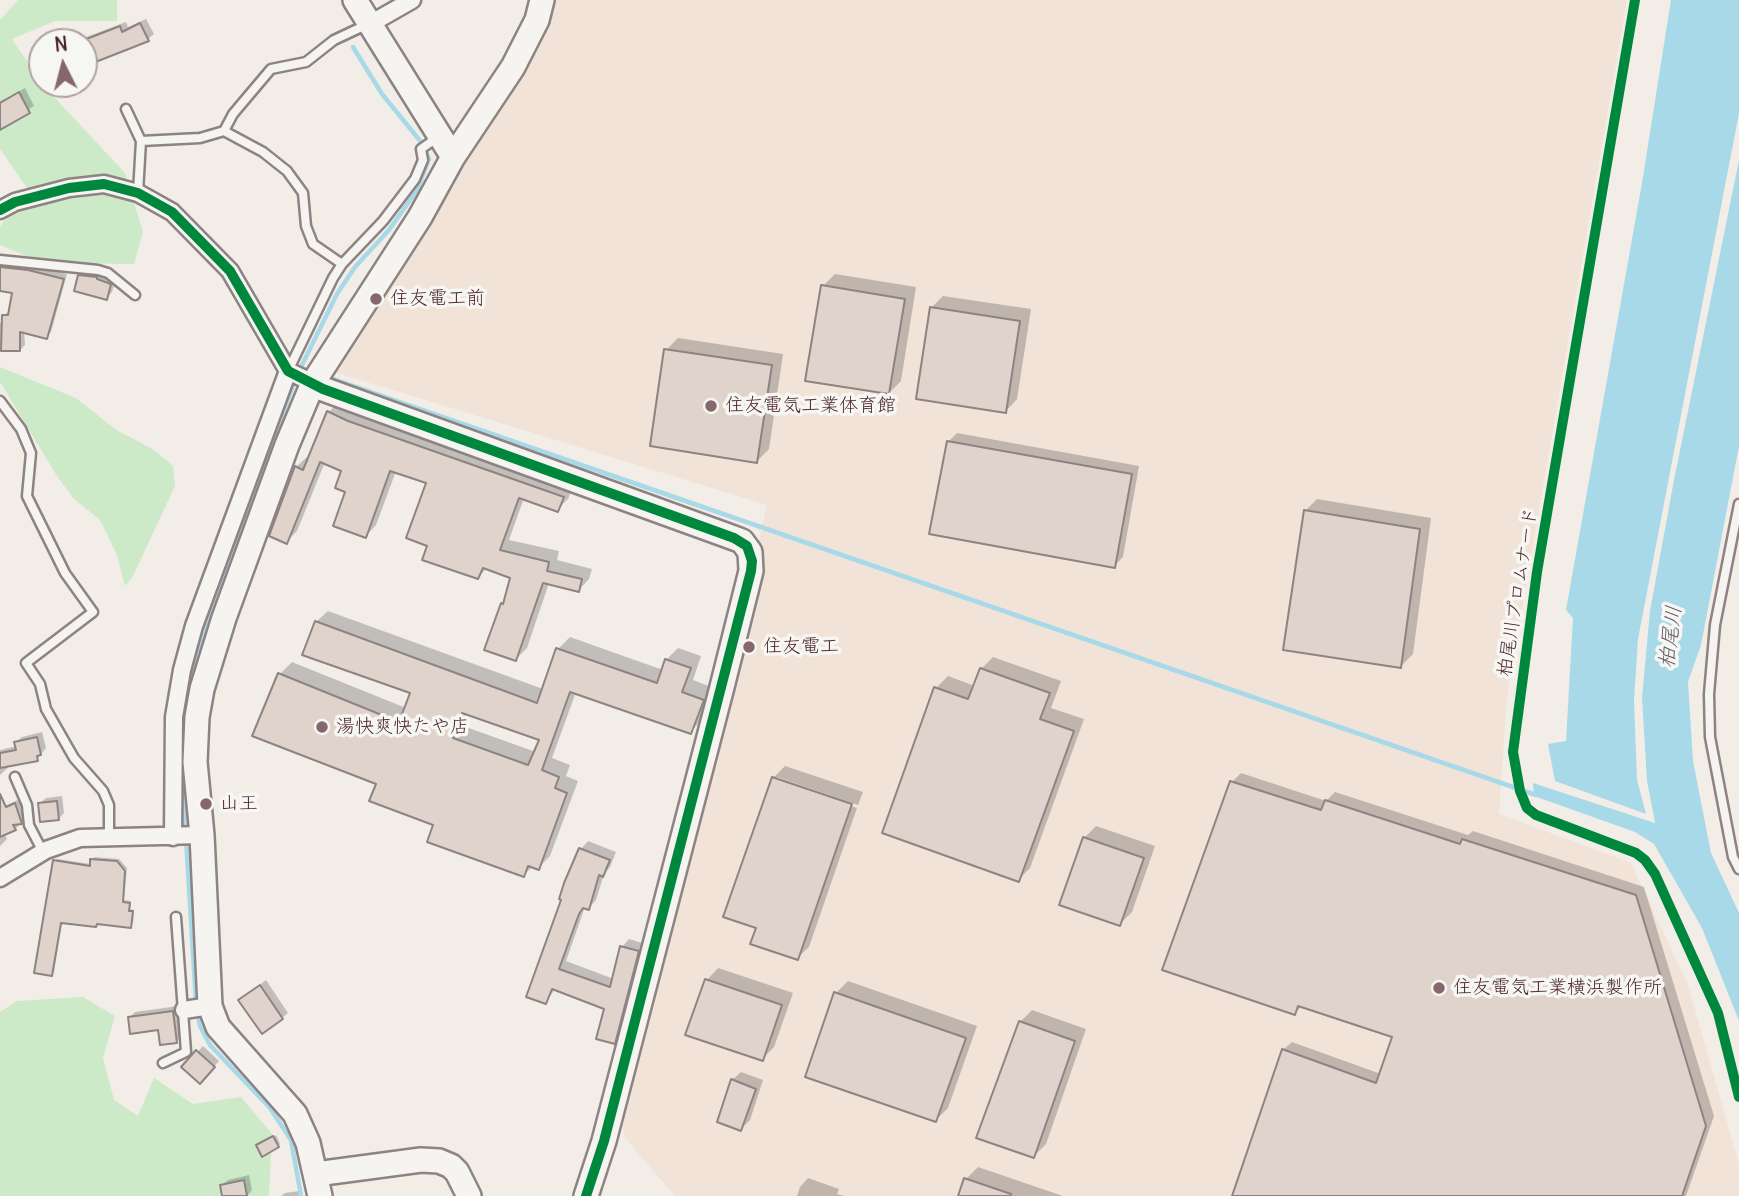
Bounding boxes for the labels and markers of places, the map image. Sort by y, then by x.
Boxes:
place label: 住友電工前 [390,288,485,310]
marker: 住友電工前 [368,291,384,307]
place label: 住友電気工業体育館 [725,395,896,417]
marker: 住友電気工業体育館 [703,398,719,414]
place label: 住友電工 [763,636,839,658]
marker: 住友電工 [741,639,757,655]
place label: 湯快爽快たや店 [336,716,469,738]
marker: 湯快爽快たや店 [314,719,330,735]
place label: 山王 [220,793,258,815]
marker: 山王 [198,796,214,812]
place label: 住友電気工業横浜製作所 [1453,977,1662,999]
marker: 住友電気工業横浜製作所 [1431,980,1447,996]

